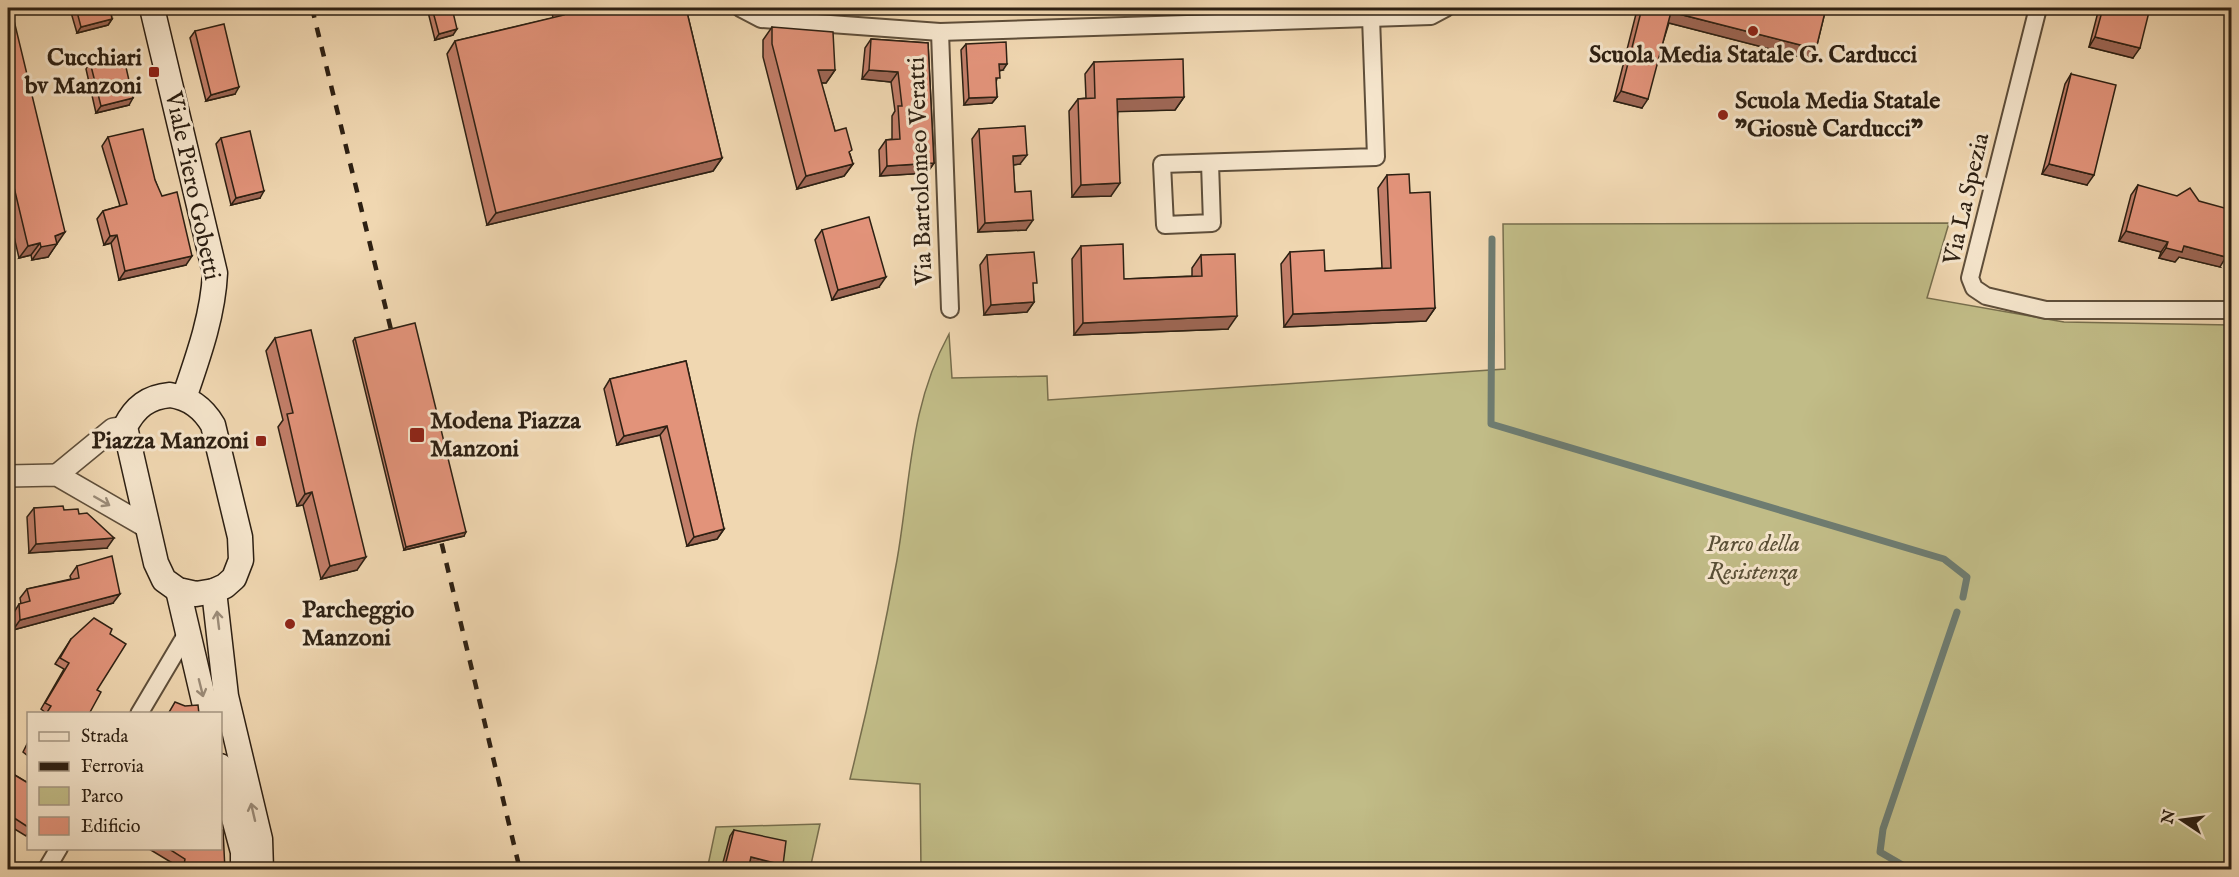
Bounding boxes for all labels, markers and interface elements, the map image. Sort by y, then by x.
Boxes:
marker: Scuola Media Statale G. Carducci [1746,24,1760,38]
place label: Scuola Media Statale G. Carducci [1589,40,1918,71]
place label: Cucchiari bv Manzoni [24,43,143,102]
street label: Via Bartolomeo Veratti [902,56,941,287]
marker: Cucchiari bv Manzoni [147,65,161,79]
place label: Scuola Media Statale "Giosuè Carducci" [1735,86,1940,145]
street label: Viale Piero Gobetti [157,88,227,283]
marker: Scuola Media Statale "Giosuè Carducci" [1716,108,1730,122]
street label: Via La Spezia [1937,129,1997,269]
place label: Modena Piazza Manzoni [430,406,581,465]
place label: Piazza Manzoni [92,426,250,457]
marker: Modena Piazza Manzoni [408,426,426,444]
marker: Piazza Manzoni [254,434,268,448]
one-way arrow [93,495,110,507]
park label: Parco della Resistenza [1706,529,1800,588]
place label: Parcheggio Manzoni [302,595,414,654]
one-way arrow [213,611,224,631]
marker: Parcheggio Manzoni [283,617,297,631]
one-way arrow [195,678,207,697]
legend [27,712,222,850]
text: Strada [81,726,128,749]
text: Ferrovia [81,756,144,779]
text: Parco [81,786,123,809]
north arrow [2152,790,2212,850]
one-way arrow [247,803,259,822]
text: N [2158,808,2181,827]
text: Edificio [81,816,141,839]

